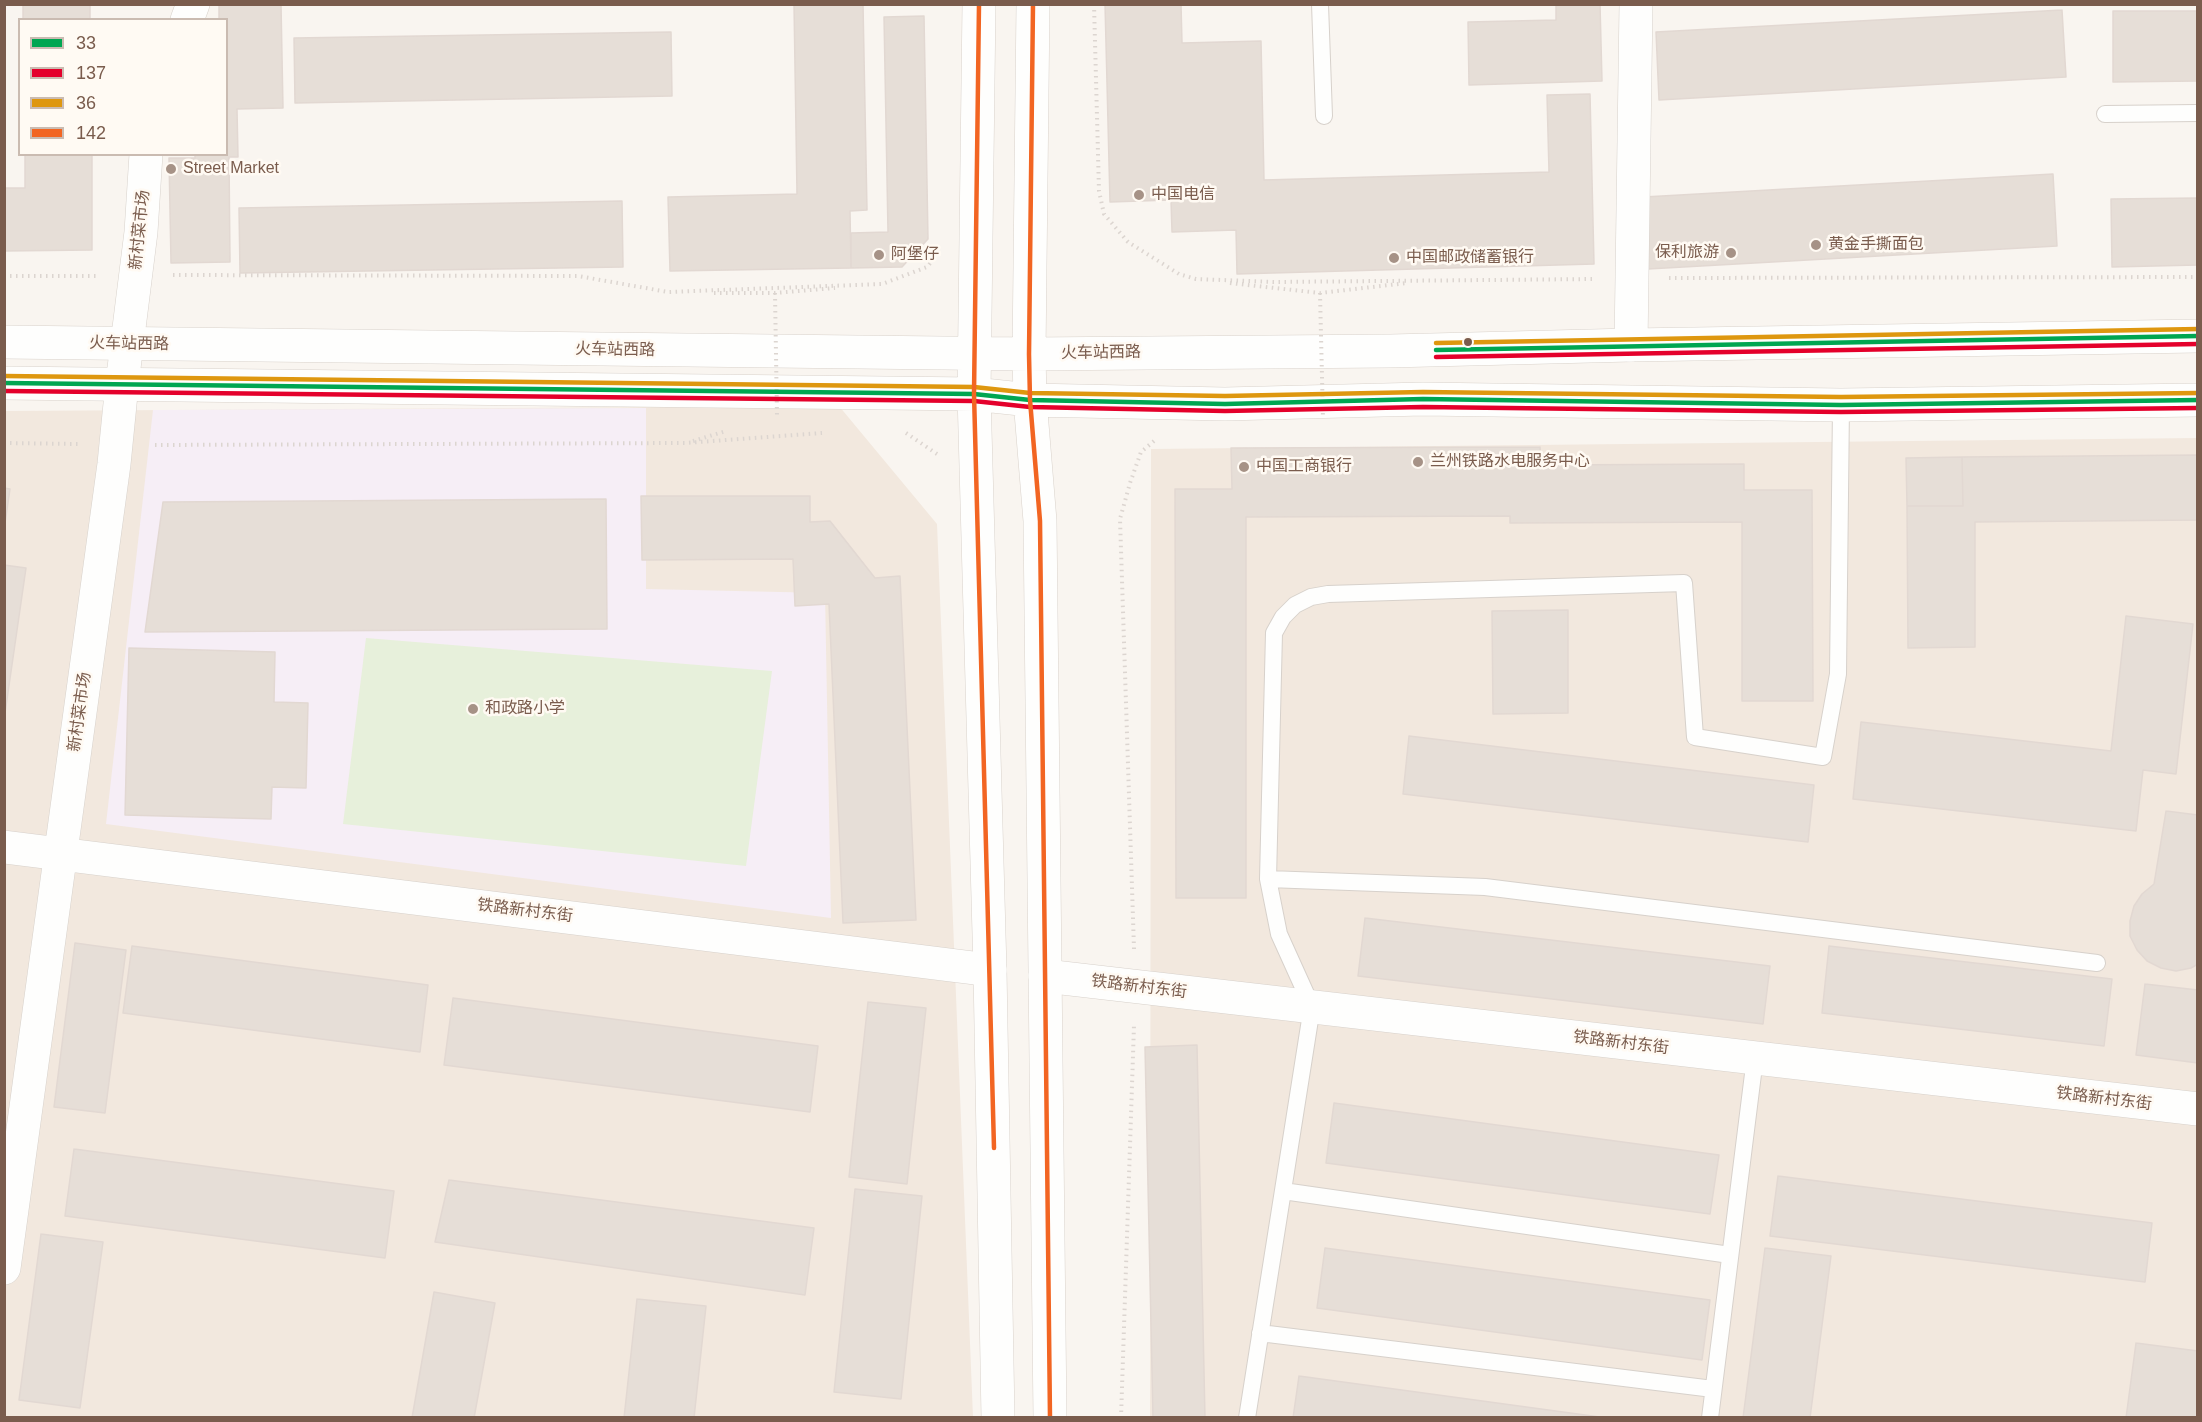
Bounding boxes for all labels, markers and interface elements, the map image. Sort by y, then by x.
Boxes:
legend [18,18,228,156]
text: 33 [76,33,96,53]
text: 137 [76,63,106,83]
text: 36 [76,93,96,113]
text: 142 [76,123,106,143]
place label: Street Market [183,159,279,179]
marker: Street Market [164,162,178,176]
place label: 中国电信 [1151,185,1215,205]
marker: 中国电信 [1132,188,1146,202]
street label: 新村菜市场 [126,189,154,271]
place label: 黄金手撕面包 [1828,235,1924,255]
marker: 黄金手撕面包 [1809,238,1823,252]
place label: 保利旅游 [1655,243,1719,263]
place label: 阿堡仔 [891,245,939,265]
marker: 保利旅游 [1724,246,1738,260]
marker: 阿堡仔 [872,248,886,262]
place label: 中国邮政储蓄银行 [1406,248,1534,268]
marker: 中国邮政储蓄银行 [1387,251,1401,265]
street label: 火车站西路 [89,334,169,354]
unlabelled marker [1462,336,1474,348]
street label: 火车站西路 [575,340,655,360]
street label: 火车站西路 [1061,343,1141,363]
place label: 兰州铁路水电服务中心 [1430,452,1590,472]
marker: 兰州铁路水电服务中心 [1411,455,1425,469]
place label: 中国工商银行 [1256,457,1352,477]
marker: 中国工商银行 [1237,460,1251,474]
street label: 新村菜市场 [65,671,95,753]
place label: 和政路小学 [485,699,565,719]
marker: 和政路小学 [466,702,480,716]
street label: 铁路新村东街 [476,896,574,926]
street label: 铁路新村东街 [1090,972,1188,1002]
street label: 铁路新村东街 [1572,1028,1670,1058]
street label: 铁路新村东街 [2055,1084,2153,1114]

